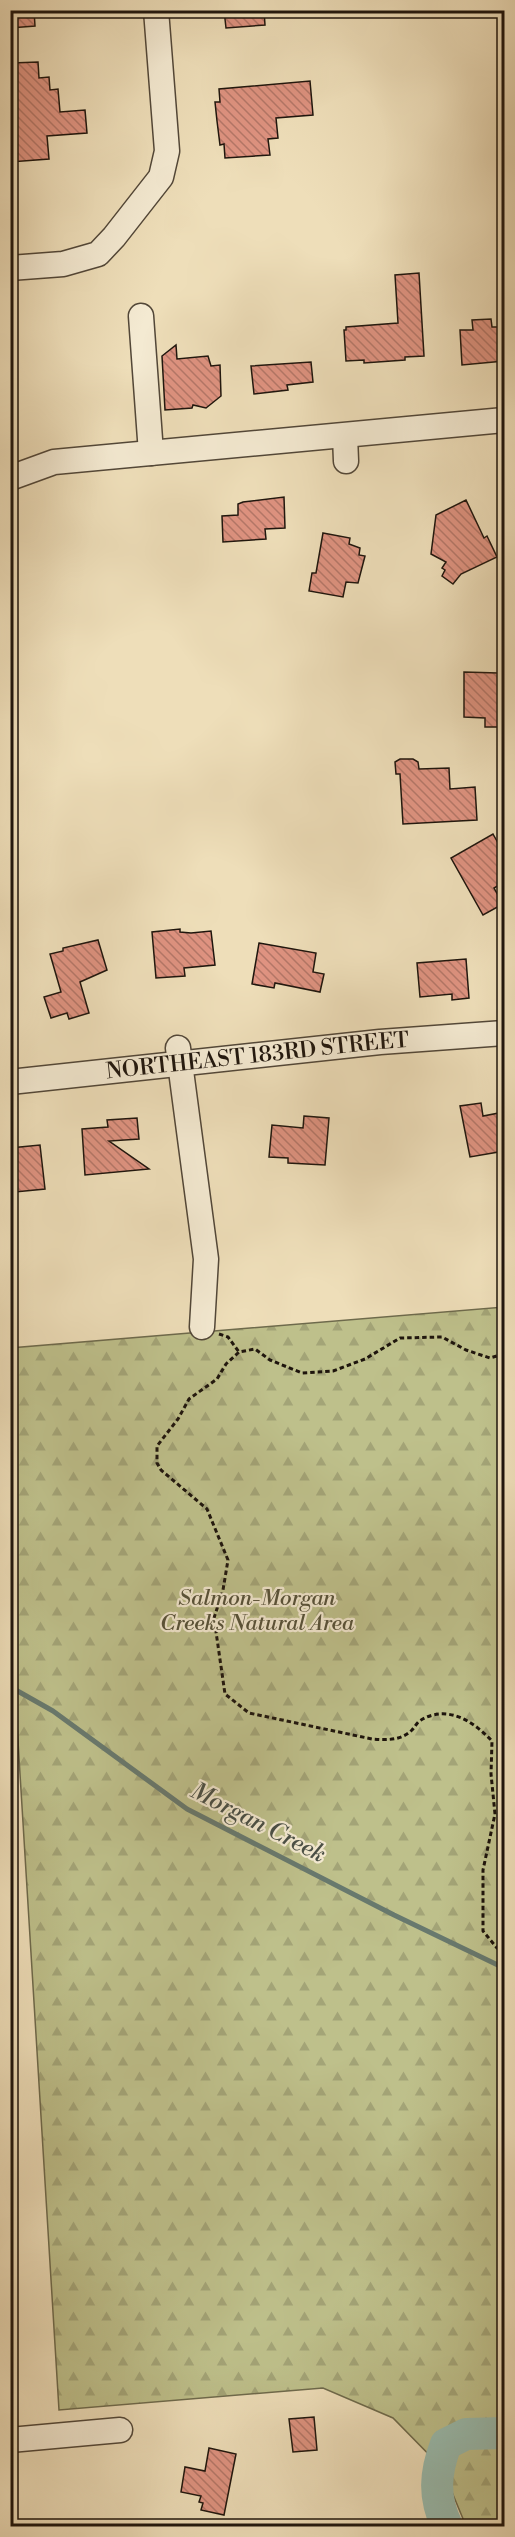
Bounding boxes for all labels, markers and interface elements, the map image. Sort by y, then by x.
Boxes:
street label: NORTHEAST 183RD STREET [105,1026,410,1085]
park label: Salmon-Morgan Creeks Natural Area [160,1585,355,1637]
water label: Morgan Creek [185,1776,331,1870]

